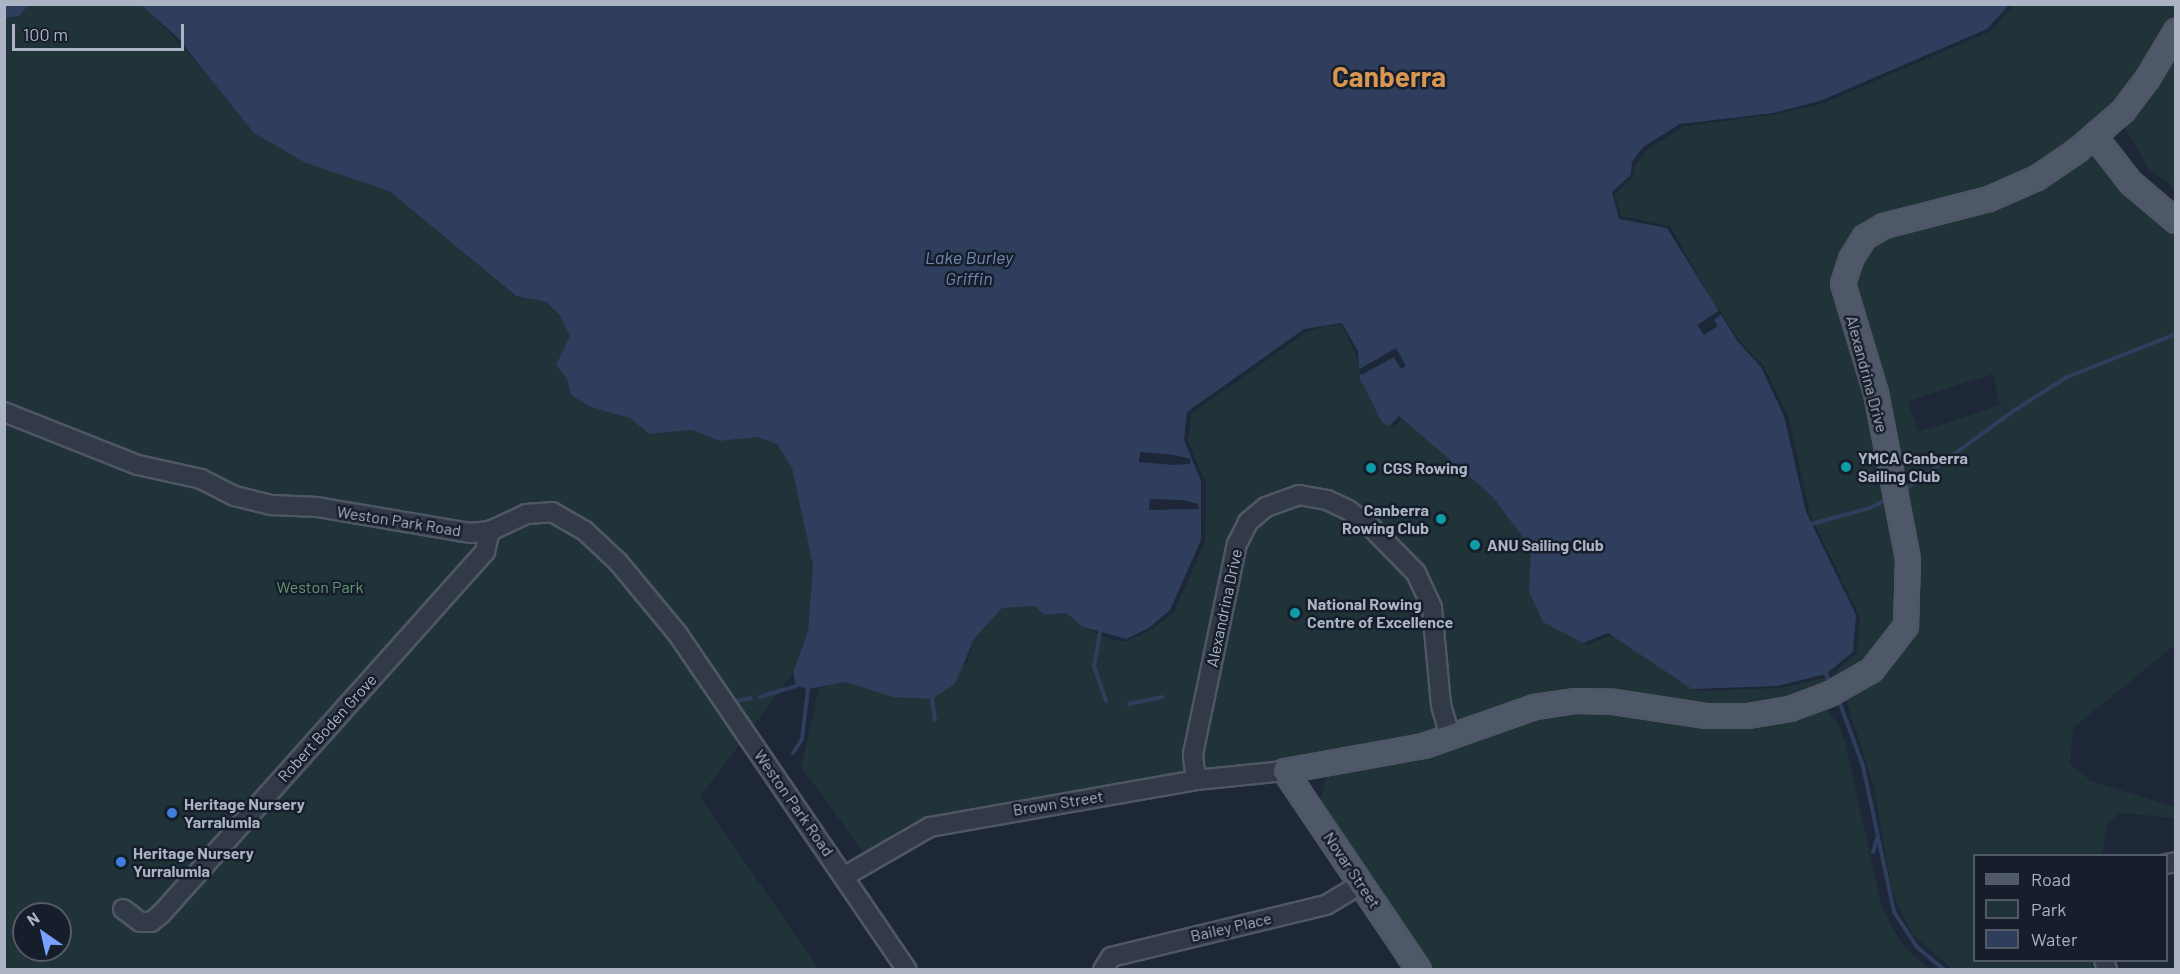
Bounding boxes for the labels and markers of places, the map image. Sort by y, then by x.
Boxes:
place label: YMCA Canberra Sailing Club [1858,448,1968,486]
place label: CGS Rowing [1383,458,1468,478]
marker: YMCA Canberra Sailing Club [1839,460,1853,474]
marker: CGS Rowing [1364,461,1378,475]
place label: Canberra Rowing Club [1342,500,1429,538]
marker: Canberra Rowing Club [1434,512,1448,526]
place label: ANU Sailing Club [1487,535,1604,555]
marker: ANU Sailing Club [1468,538,1482,552]
place label: National Rowing Centre of Excellence [1307,594,1453,632]
marker: National Rowing Centre of Excellence [1288,606,1302,620]
place label: Heritage Nursery Yarralumla [184,794,305,832]
marker: Heritage Nursery Yarralumla [165,806,179,820]
place label: Heritage Nursery Yurralumla [133,843,254,881]
marker: Heritage Nursery Yurralumla [114,855,128,869]

